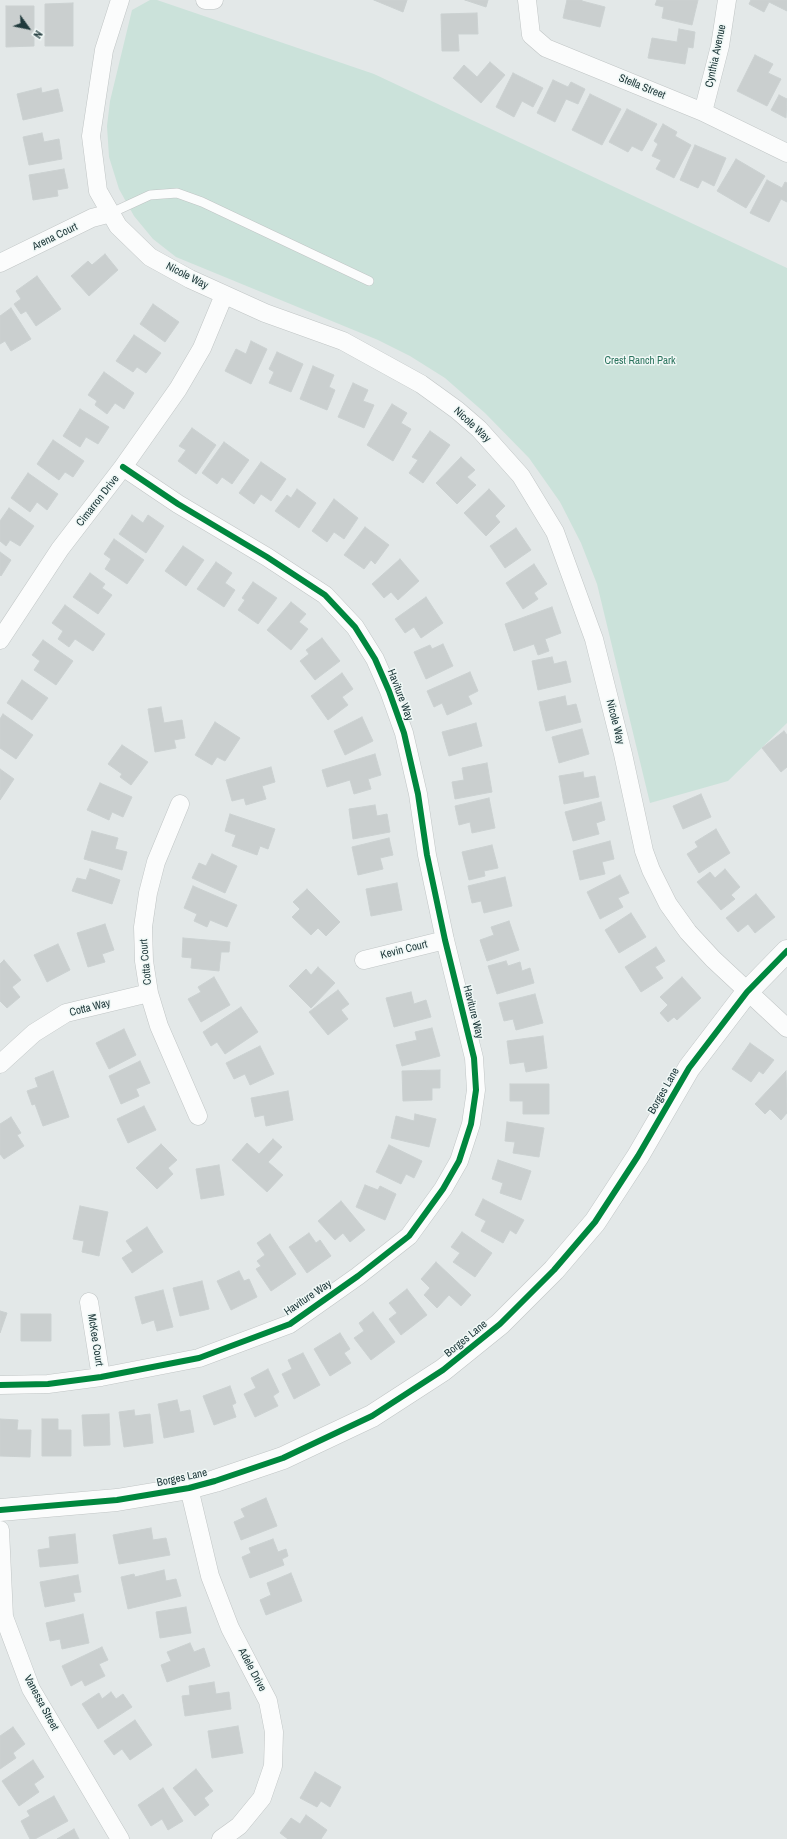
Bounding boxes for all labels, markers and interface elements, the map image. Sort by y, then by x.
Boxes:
north arrow [8,8,48,48]
street label: Cynthia Avenue [703,23,729,89]
text: N [30,28,46,41]
street label: Stella Street [617,72,667,102]
street label: Arena Court [30,220,80,254]
street label: Nicole Way [164,260,210,292]
park label: Crest Ranch Park [604,354,676,368]
street label: Nicole Way [451,405,493,445]
street label: Cimarron Drive [74,473,122,529]
street label: Haviture Way [384,667,416,723]
street label: Nicole Way [603,698,627,746]
street label: Cotta Court [137,938,155,986]
street label: Kevin Court [379,938,429,962]
street label: Haviture Way [460,984,486,1040]
street label: Cotta Way [68,997,112,1019]
street label: Borges Lane [645,1066,683,1116]
street label: Haviture Way [282,1277,334,1319]
street label: McKee Court [84,1313,106,1367]
street label: Borges Lane [442,1318,490,1360]
street label: Borges Lane [156,1466,208,1490]
street label: Adele Drive [235,1646,269,1694]
street label: Vanessa Street [21,1673,61,1733]

